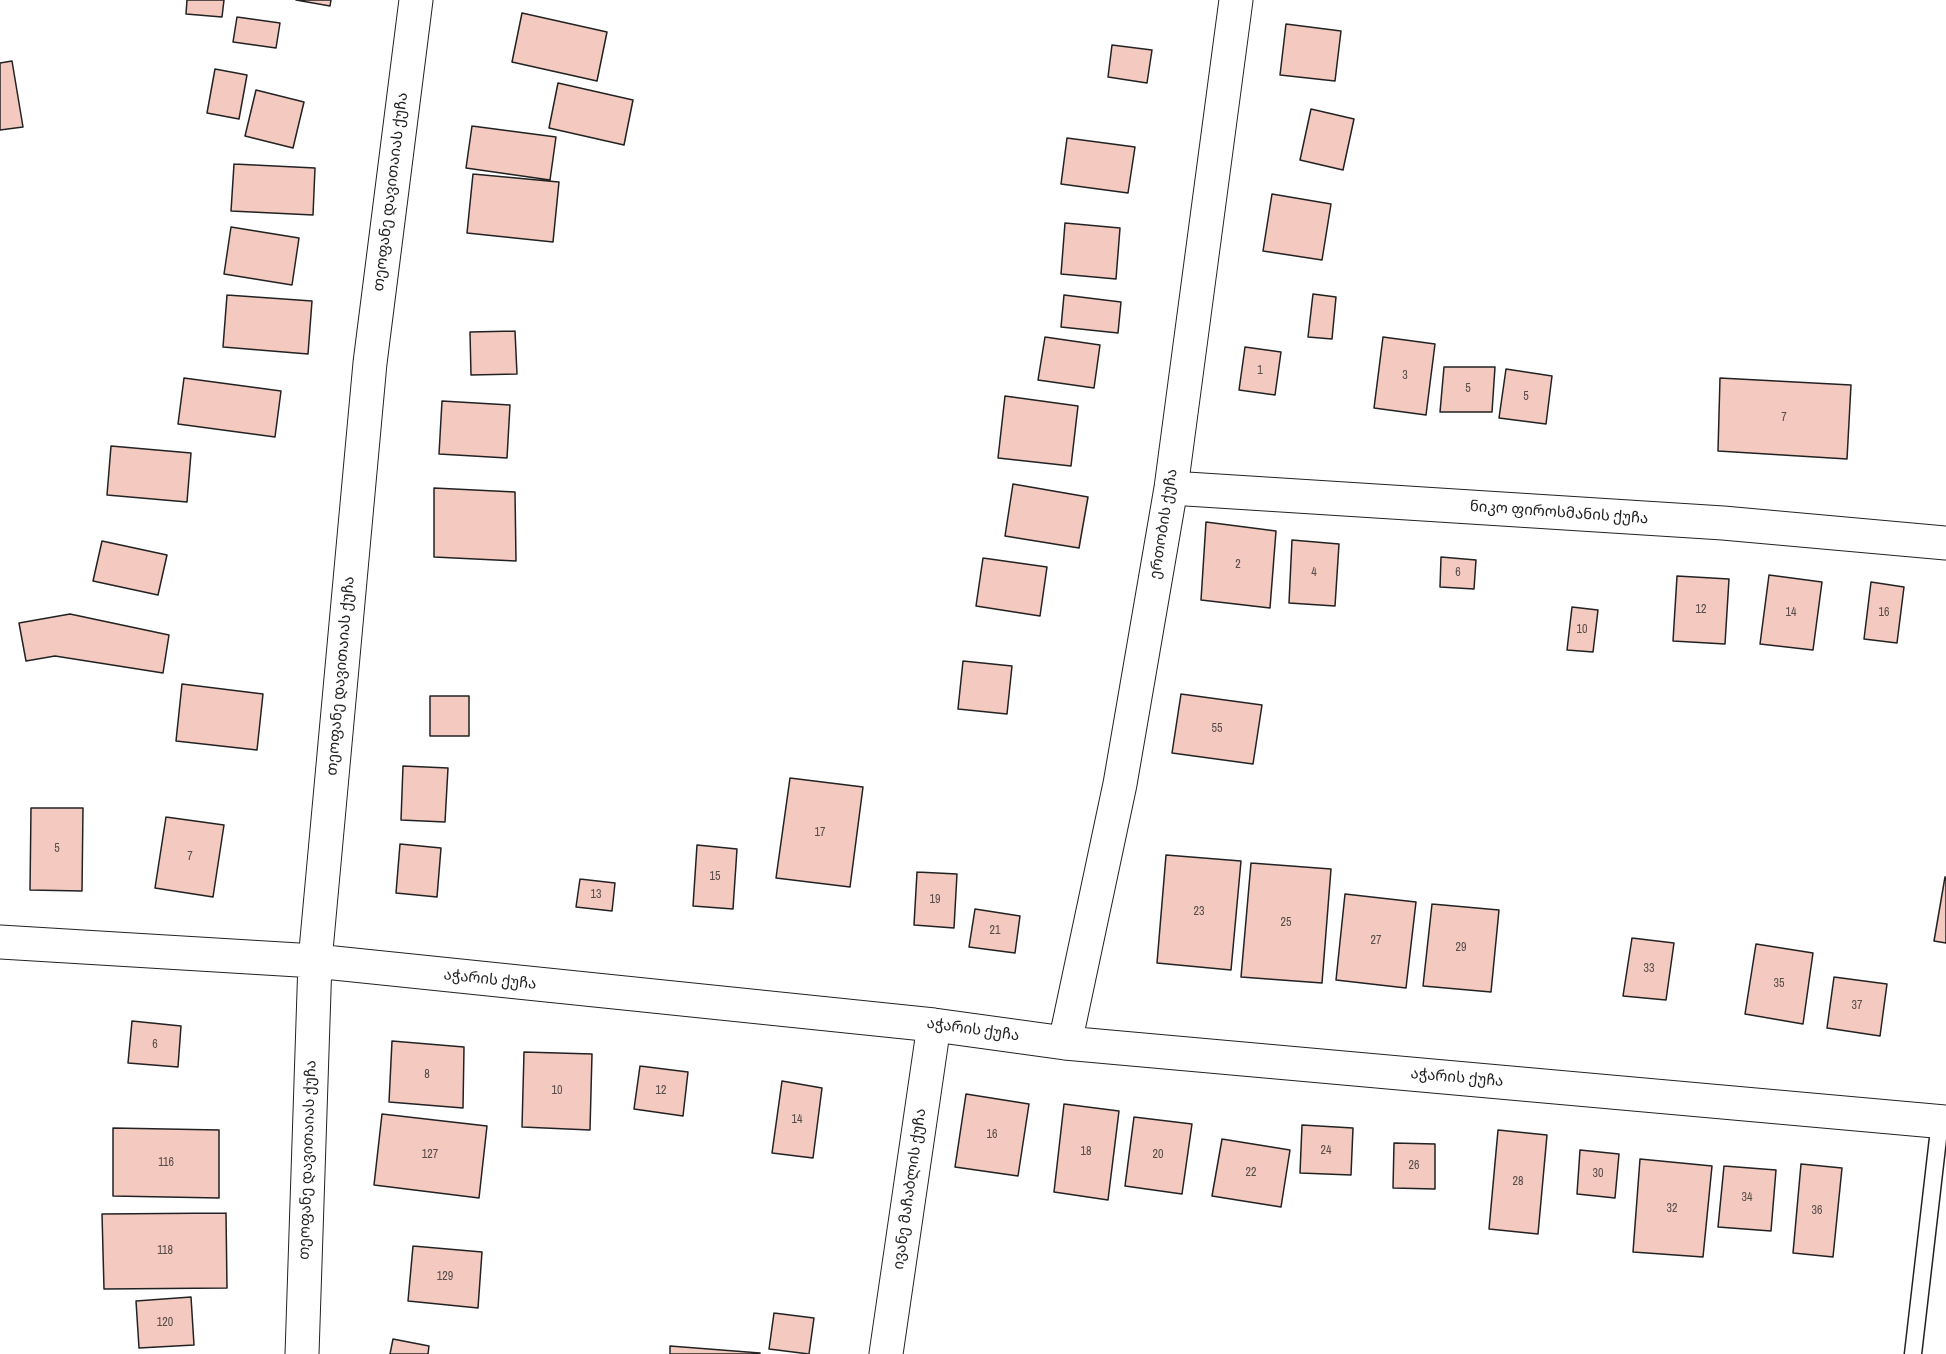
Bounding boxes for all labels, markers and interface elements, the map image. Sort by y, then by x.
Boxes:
street label: თეოფანე დავითაიას ქუჩა [370,92,412,292]
house number: 1 [1257,364,1263,378]
house number: 3 [1402,369,1408,383]
house number: 5 [1465,382,1471,396]
house number: 5 [1523,390,1529,404]
house number: 7 [1781,411,1787,425]
street label: ერთობის ქუჩა [1146,468,1182,580]
street label: ნიკო ფიროსმანის ქუჩა [1469,498,1649,528]
house number: 2 [1235,558,1241,572]
house number: 4 [1311,566,1317,580]
house number: 6 [1455,566,1461,580]
street label: თეოფანე დავითაიას ქუჩა [323,576,359,776]
house number: 12 [1696,603,1706,617]
house number: 14 [1786,606,1796,620]
house number: 16 [1879,606,1889,620]
house number: 10 [1577,623,1587,637]
house number: 55 [1212,722,1222,736]
house number: 17 [815,826,825,840]
house number: 5 [54,842,60,856]
house number: 7 [187,850,193,864]
house number: 15 [710,870,720,884]
house number: 13 [591,888,601,902]
house number: 19 [930,893,940,907]
house number: 23 [1194,905,1204,919]
house number: 25 [1281,916,1291,930]
house number: 21 [990,924,1000,938]
house number: 27 [1371,934,1381,948]
house number: 29 [1456,941,1466,955]
house number: 33 [1644,962,1654,976]
street label: აჭარის ქუჩა [443,966,537,994]
house number: 35 [1774,977,1784,991]
house number: 37 [1852,999,1862,1013]
street label: აჭარის ქუჩა [926,1015,1020,1045]
house number: 6 [152,1038,158,1052]
street label: თეოფანე დავითაიას ქუჩა [296,1060,320,1260]
street label: აჭარის ქუჩა [1410,1065,1504,1091]
house number: 8 [424,1068,430,1082]
house number: 10 [552,1084,562,1098]
house number: 12 [656,1084,666,1098]
street label: ივანე მაჩაბლის ქუჩა [890,1107,930,1271]
house number: 14 [792,1113,802,1127]
house number: 16 [987,1128,997,1142]
house number: 24 [1321,1144,1331,1158]
house number: 18 [1081,1145,1091,1159]
house number: 127 [422,1148,438,1162]
house number: 20 [1153,1148,1163,1162]
house number: 116 [158,1156,174,1170]
house number: 26 [1409,1159,1419,1173]
house number: 22 [1246,1166,1256,1180]
house number: 30 [1593,1167,1603,1181]
house number: 28 [1513,1175,1523,1189]
house number: 34 [1742,1191,1752,1205]
house number: 32 [1667,1202,1677,1216]
house number: 36 [1812,1204,1822,1218]
house number: 118 [157,1244,173,1258]
house number: 129 [437,1270,453,1284]
house number: 120 [157,1316,173,1330]

